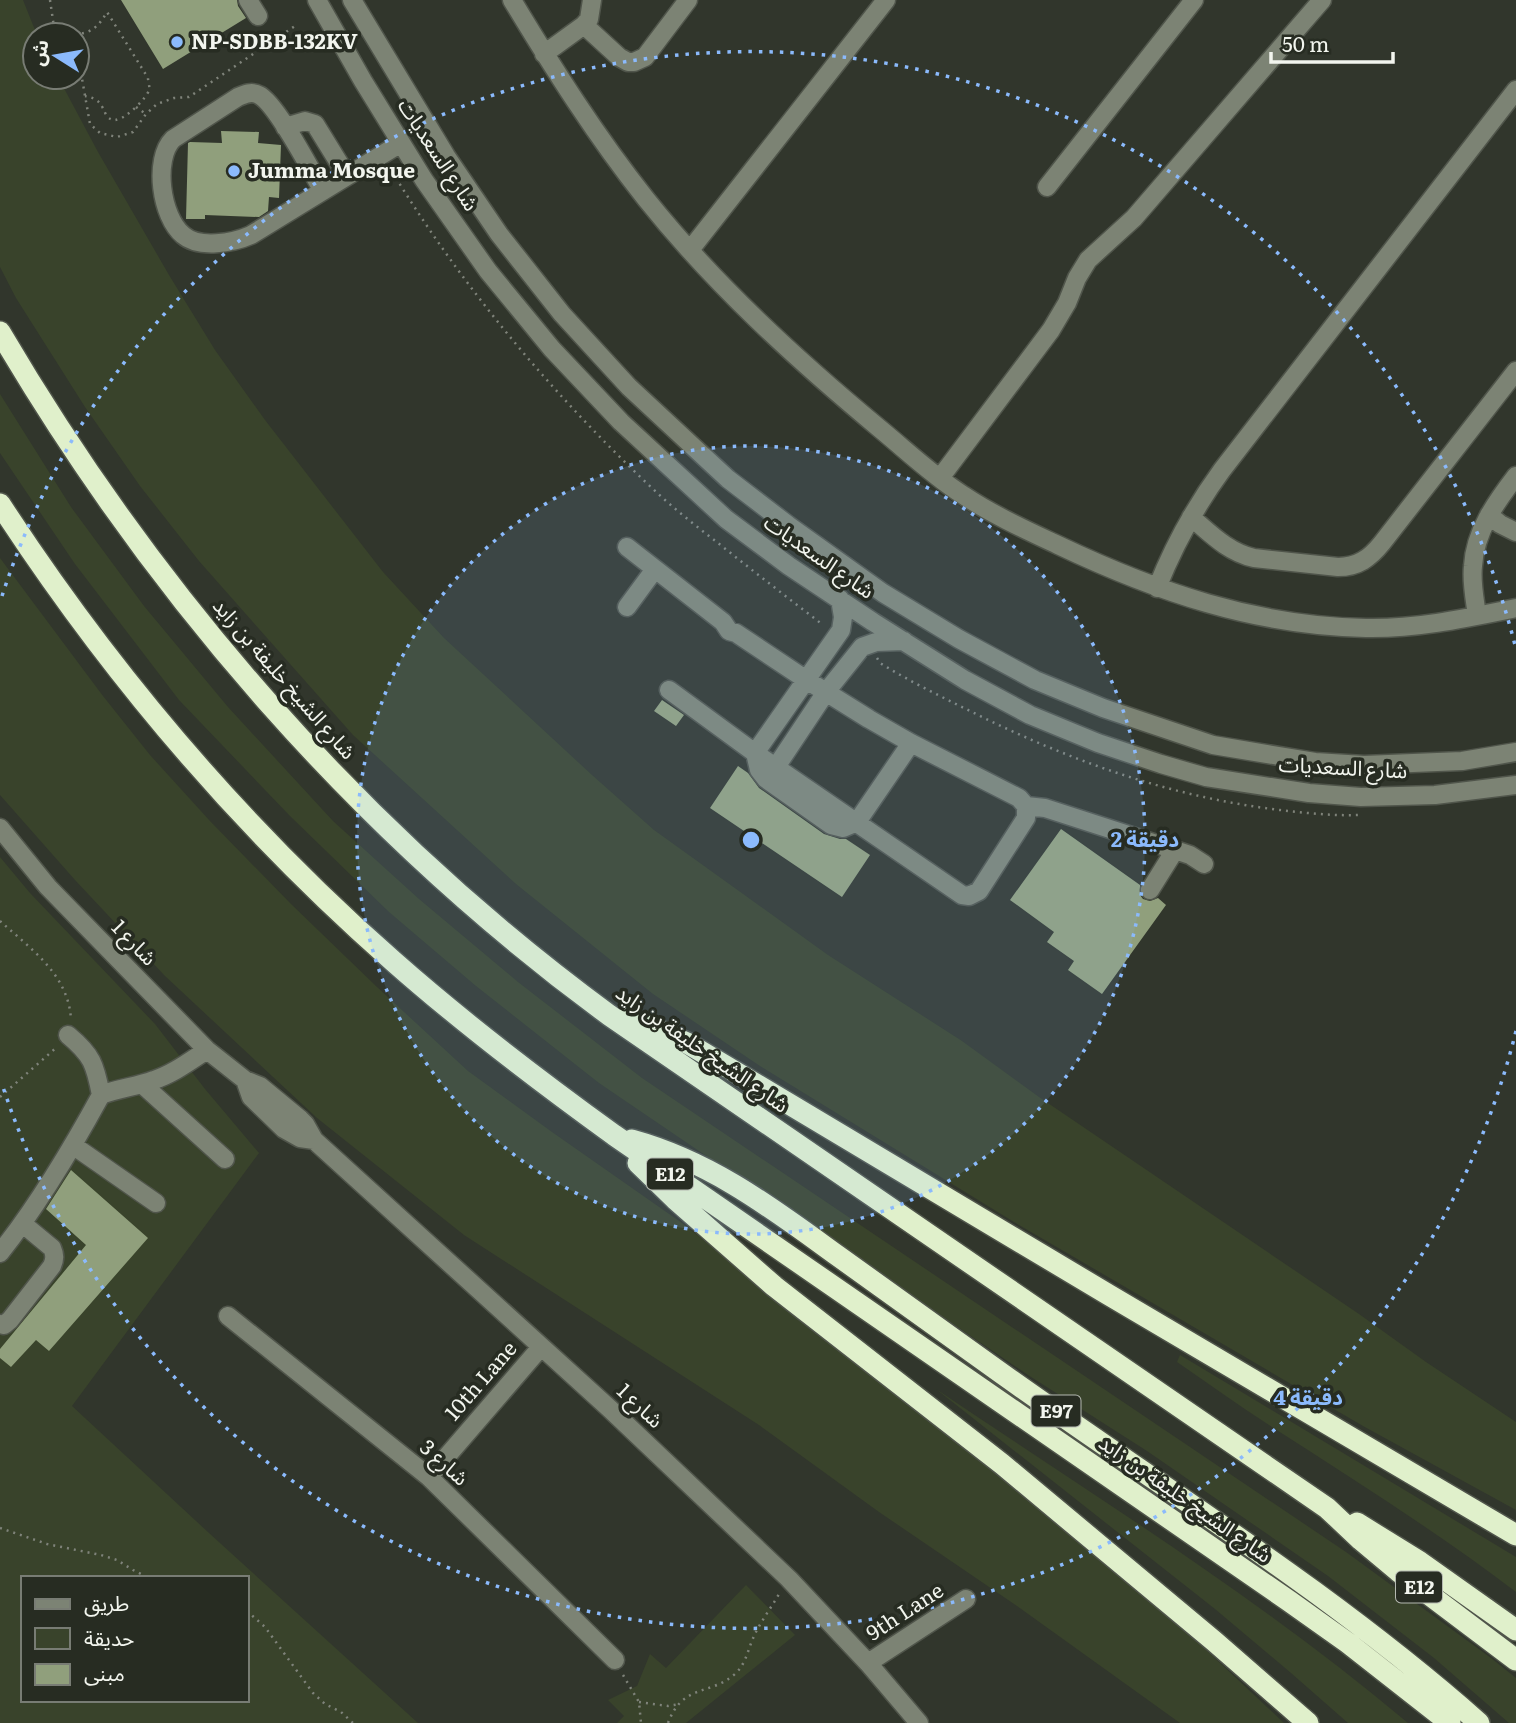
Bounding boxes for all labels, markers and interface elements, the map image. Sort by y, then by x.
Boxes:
north arrow [21,21,91,91]
scale bar [1271,21,1394,65]
place label: NP-SDBB-132KV [191,24,358,55]
text: 50 m [1282,27,1329,58]
marker: NP-SDBB-132KV [169,34,185,50]
text: ش [22,37,55,68]
street label: شارع السعديات [390,91,488,217]
place label: Jumma Mosque [248,153,415,184]
marker: Jumma Mosque [226,163,242,179]
street label: شارع السعديات [758,505,882,606]
street label: شارع الشيخ خليفة بن زايد [205,590,365,766]
street label: شارع السعديات [1278,747,1408,786]
text: 2 دقيقة [1111,822,1179,853]
centre of rings [739,828,763,852]
street label: شارع 1 [105,911,166,973]
street label: شارع الشيخ خليفة بن زايد [609,975,796,1120]
road number: E12 [647,1158,693,1190]
street label: 10th Lane [436,1333,523,1426]
street label: شارع 1 [610,1375,672,1435]
text: 4 دقيقة [1273,1380,1343,1411]
road number: E97 [1032,1396,1080,1427]
street label: شارع الشيخ خليفة بن زايد [1092,1425,1279,1570]
street label: شارع 3 [413,1431,477,1493]
road number: E12 [1396,1572,1442,1602]
street label: 9th Lane [859,1573,949,1647]
legend [21,1576,248,1702]
text: طريق [84,1586,129,1617]
text: حديقة [84,1621,134,1652]
text: مبنى [84,1656,125,1687]

